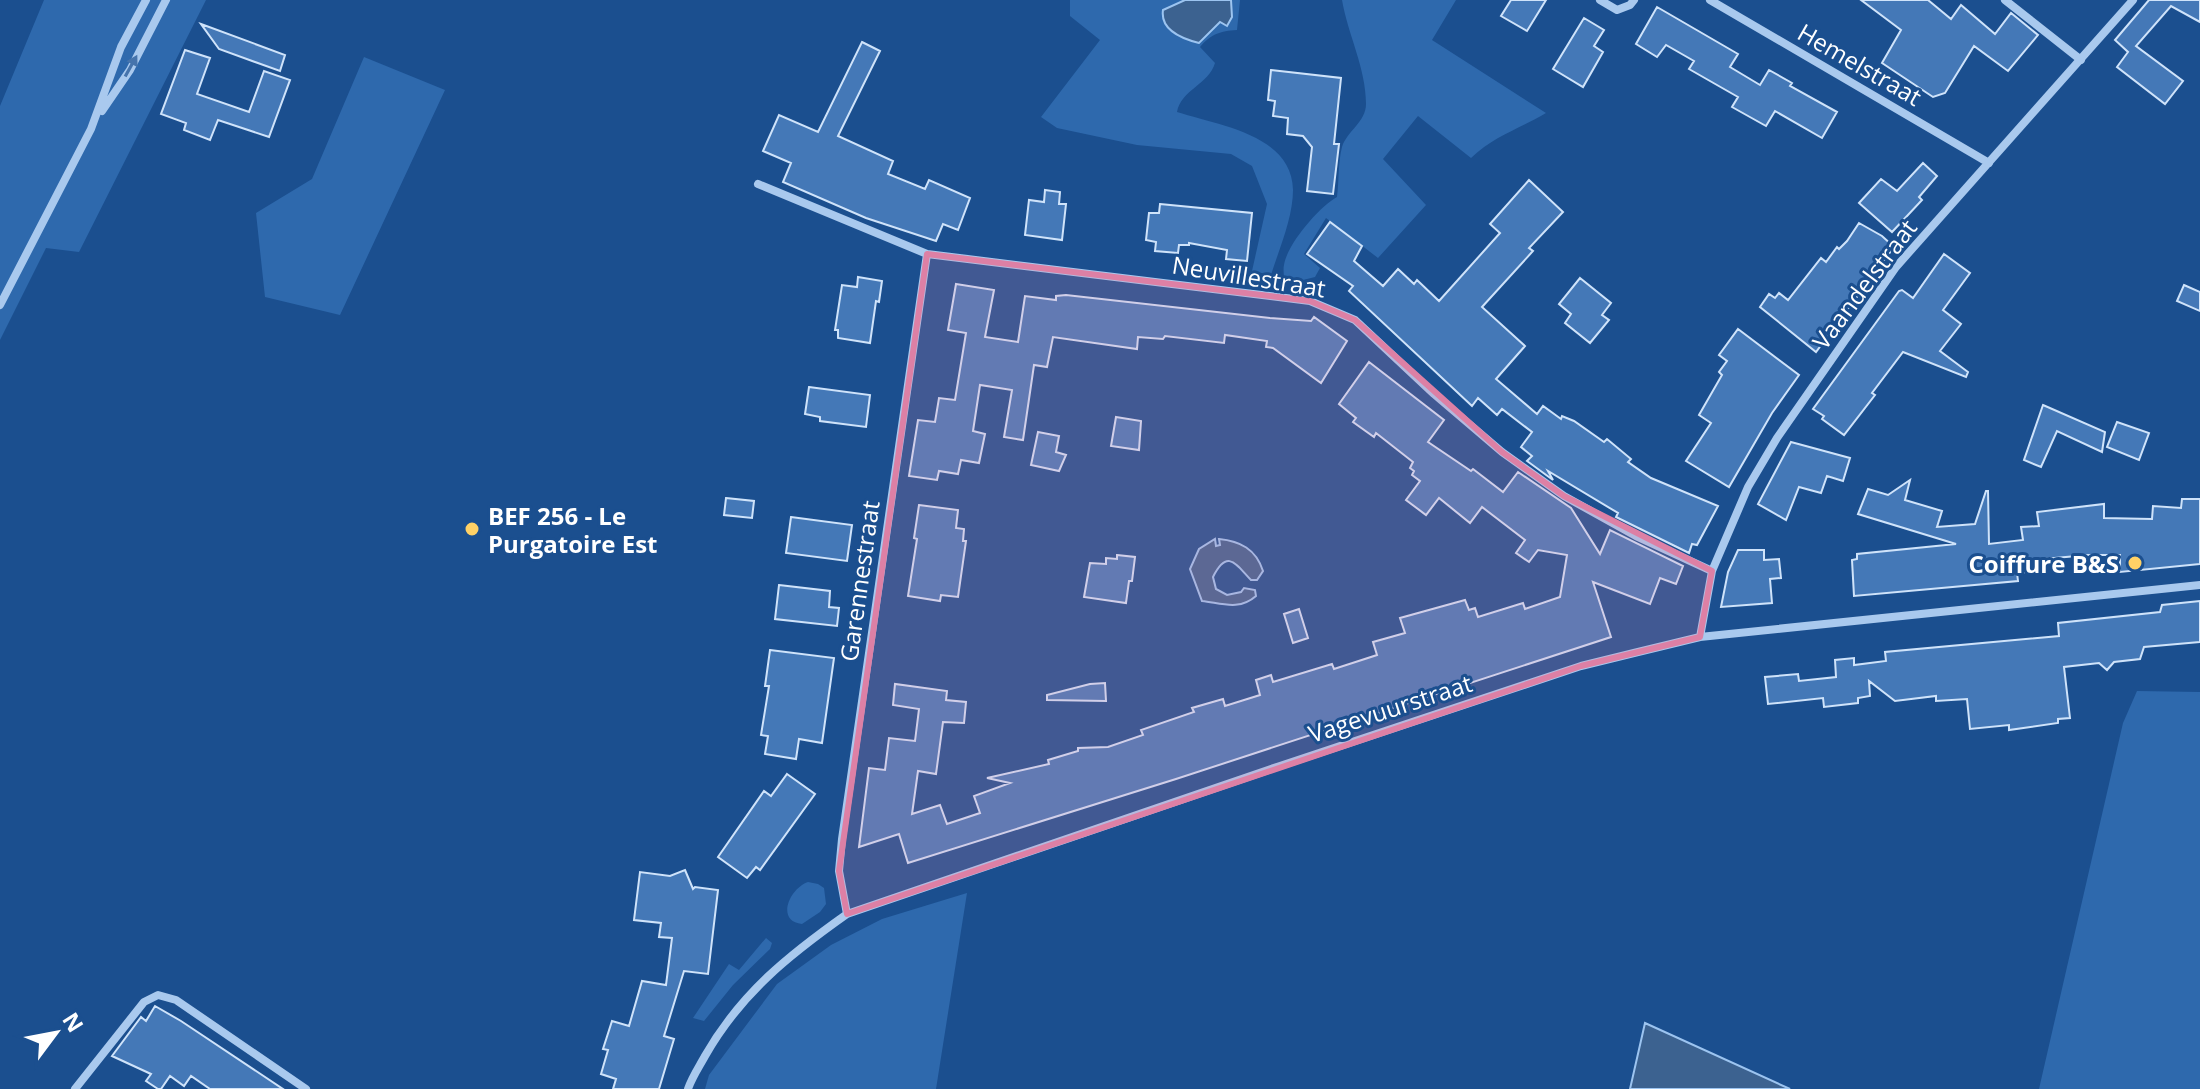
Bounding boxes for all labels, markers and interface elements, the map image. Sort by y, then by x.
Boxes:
street label: Hemelstraat [1792,15,1928,113]
one-way arrow [124,55,138,77]
street label: Vaandelstraat [1804,212,1924,356]
street label: Neuvillestraat [1170,248,1328,304]
street label: Garennestraat [831,498,887,664]
place label: BEF 256 - Le Purgatoire Est [488,499,658,560]
marker: BEF 256 - Le Purgatoire Est [463,520,481,538]
place label: Coiffure B&S [1969,547,2119,580]
marker: Coiffure B&S [2126,554,2144,572]
street label: Vagevuurstraat [1304,666,1476,750]
north arrow [16,993,96,1073]
text: N [56,1006,91,1037]

